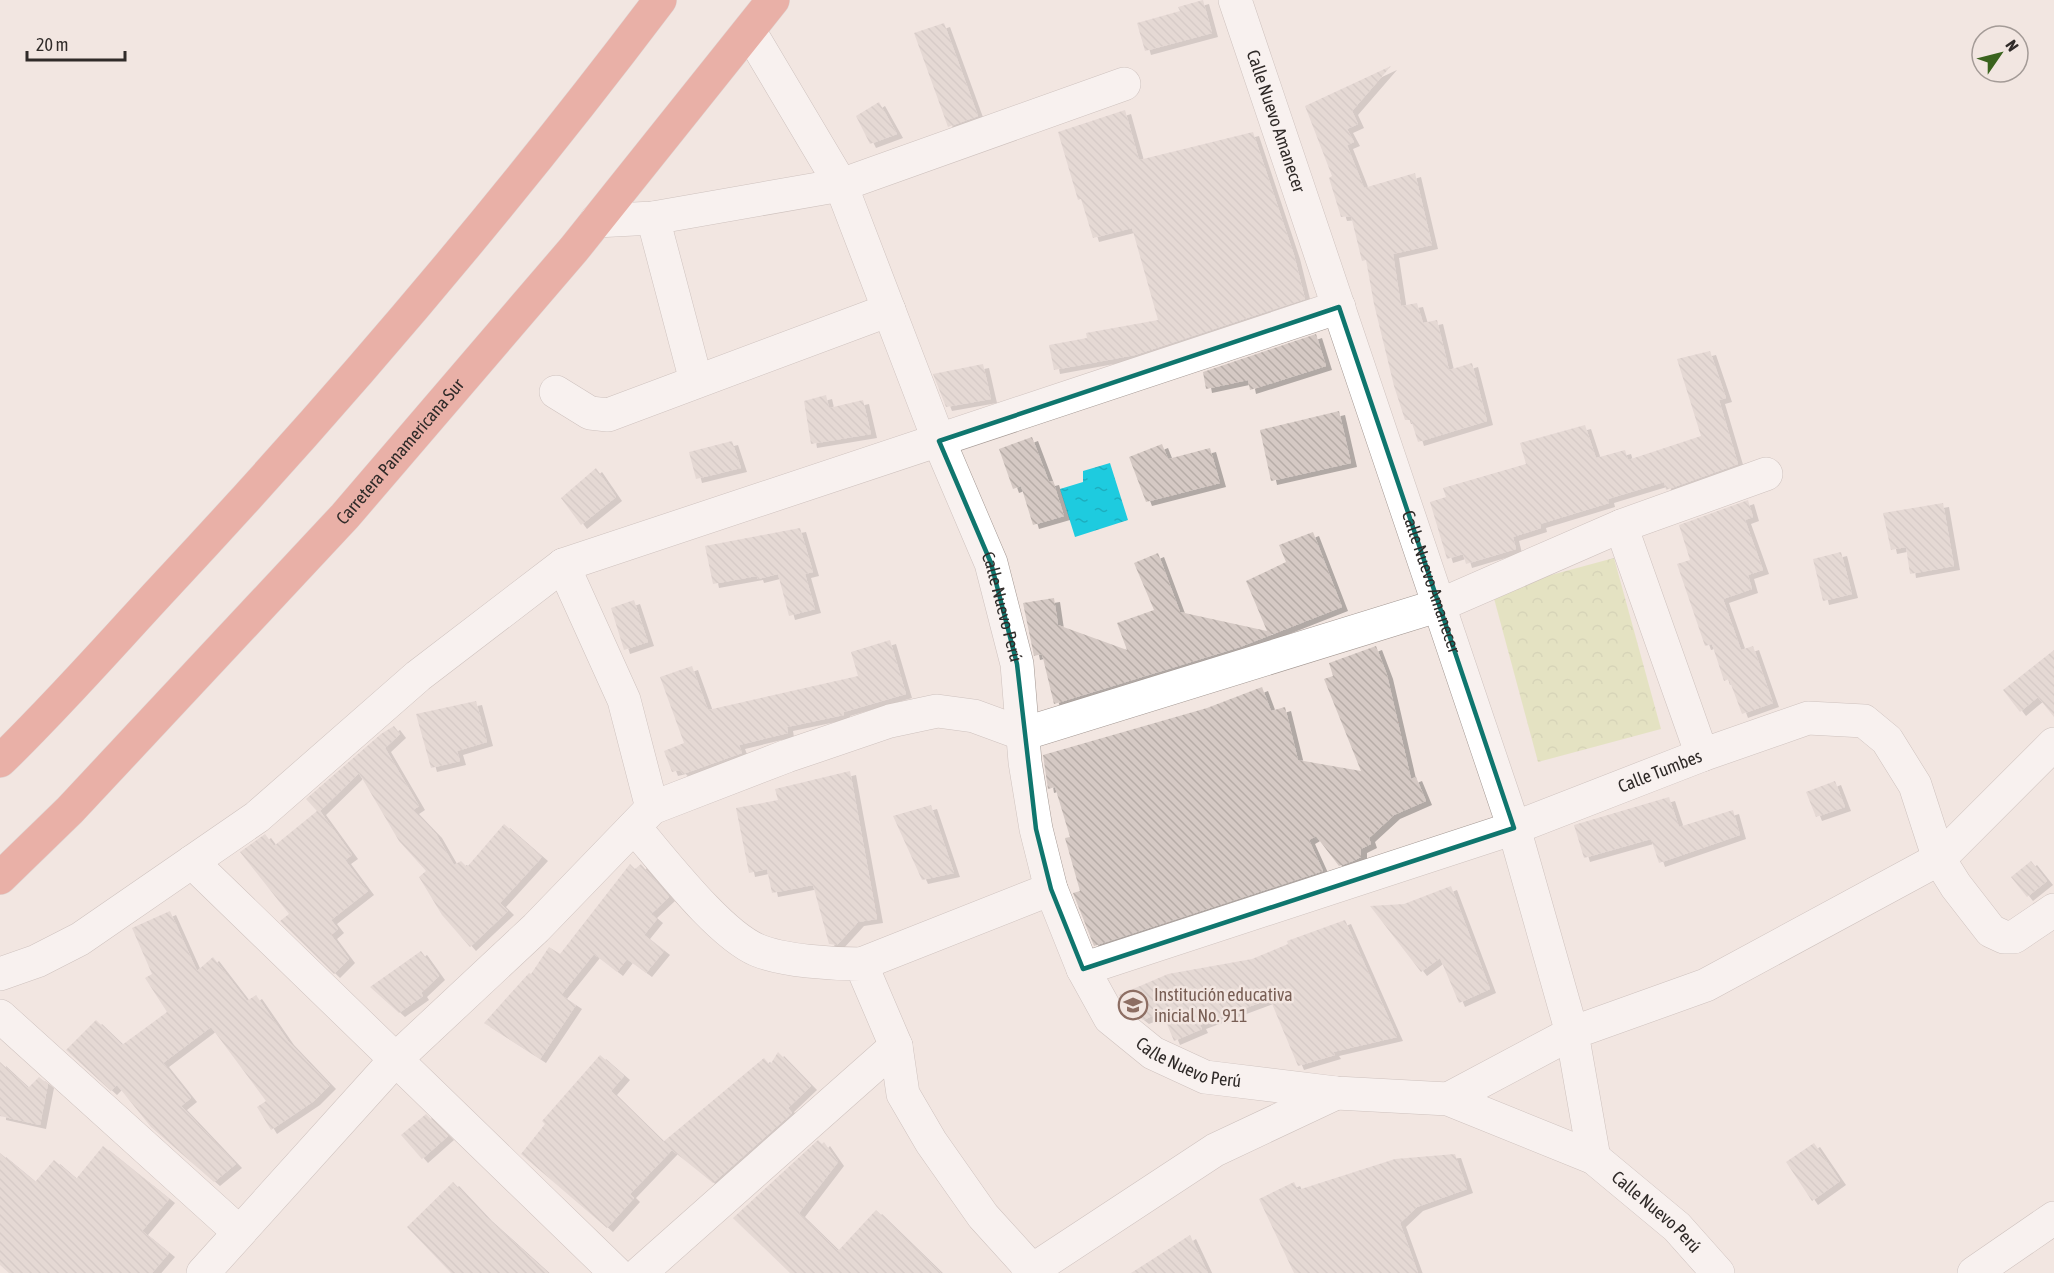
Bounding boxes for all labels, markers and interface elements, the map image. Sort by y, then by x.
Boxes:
scale bar [27,24,124,62]
north arrow [1970,24,2030,84]
text: 20 m [36,34,68,55]
text: N [2002,36,2022,54]
street label: Calle Nuevo Amanecer [1243,47,1310,196]
street label: Carretera Panamericana Sur [332,374,469,528]
street label: Calle Nuevo Amanecer [1398,508,1466,656]
street label: Calle Nuevo Perú [977,548,1027,664]
street label: Calle Tumbes [1615,745,1705,797]
place label: Institución educativa inicial No. 911 [1154,984,1293,1026]
school or university icon: Institución educativa inicial No. 911 [1117,989,1149,1021]
street label: Calle Nuevo Perú [1132,1032,1243,1091]
street label: Calle Nuevo Perú [1608,1166,1706,1257]

